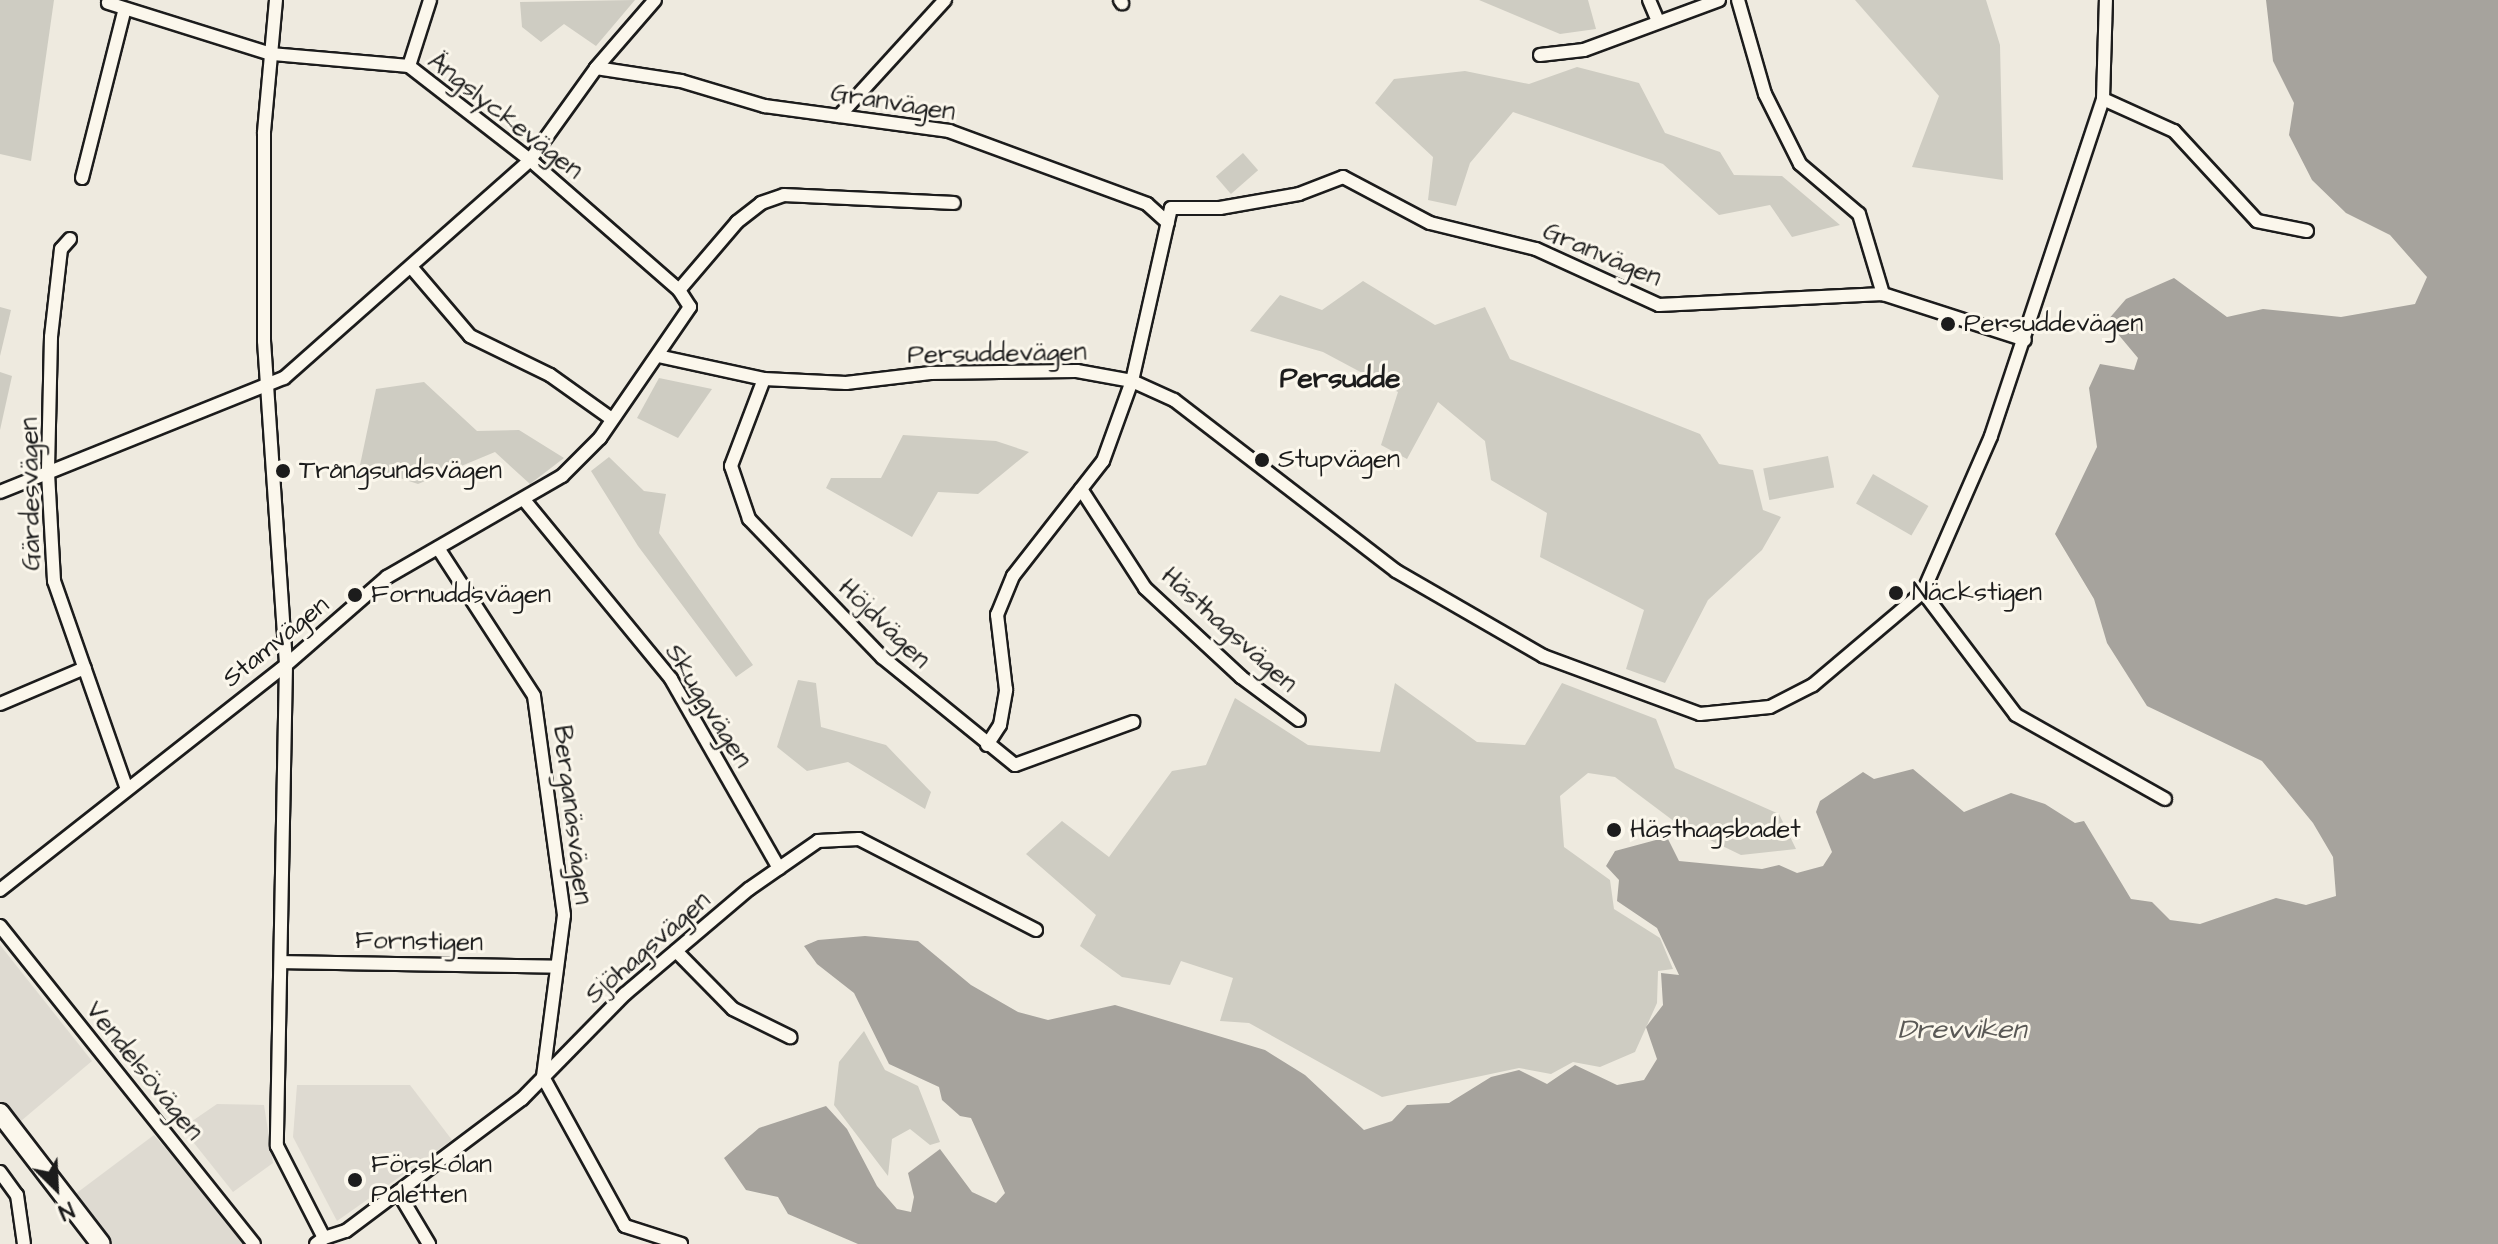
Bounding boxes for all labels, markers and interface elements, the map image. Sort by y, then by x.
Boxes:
street label: Ängslyckevägen [421,46,589,186]
street label: Granvägen [828,78,958,128]
street label: Granvägen [1538,216,1666,294]
place label: Persuddevägen [1964,308,2143,340]
marker: Persuddevägen [1939,315,1957,333]
street label: Persuddevägen [907,337,1087,371]
district label: Persudde [1280,362,1400,396]
street label: Gärdesvägen [14,417,48,571]
place label: Stupvägen [1278,444,1400,476]
marker: Stupvägen [1253,451,1271,469]
place label: Trångsundsvägen [299,455,502,487]
marker: Trångsundsvägen [274,462,292,480]
street label: Hästhagsvägen [1155,561,1303,699]
street label: Höjdvägen [832,573,936,675]
place label: Näckstigen [1912,577,2042,609]
place label: Fornuddsvägen [371,579,551,611]
marker: Näckstigen [1887,584,1905,602]
marker: Fornuddsvägen [346,586,364,604]
street label: Stamvägen [216,590,336,694]
street label: Skuggvägen [658,638,758,774]
street label: Berganäsvägen [546,724,598,906]
place label: Hästhagsbadet [1630,814,1801,846]
marker: Hästhagsbadet [1605,821,1623,839]
street label: Sjöhagsvägen [579,885,717,1011]
street label: Fornstigen [355,925,483,959]
street label: Vendelsövägen [78,995,210,1147]
water label: Drevviken [1898,1013,2026,1047]
north arrow [16,1148,96,1228]
place label: Förskolan Paletten [371,1149,492,1210]
marker: Förskolan Paletten [346,1171,364,1189]
text: N [53,1193,79,1227]

